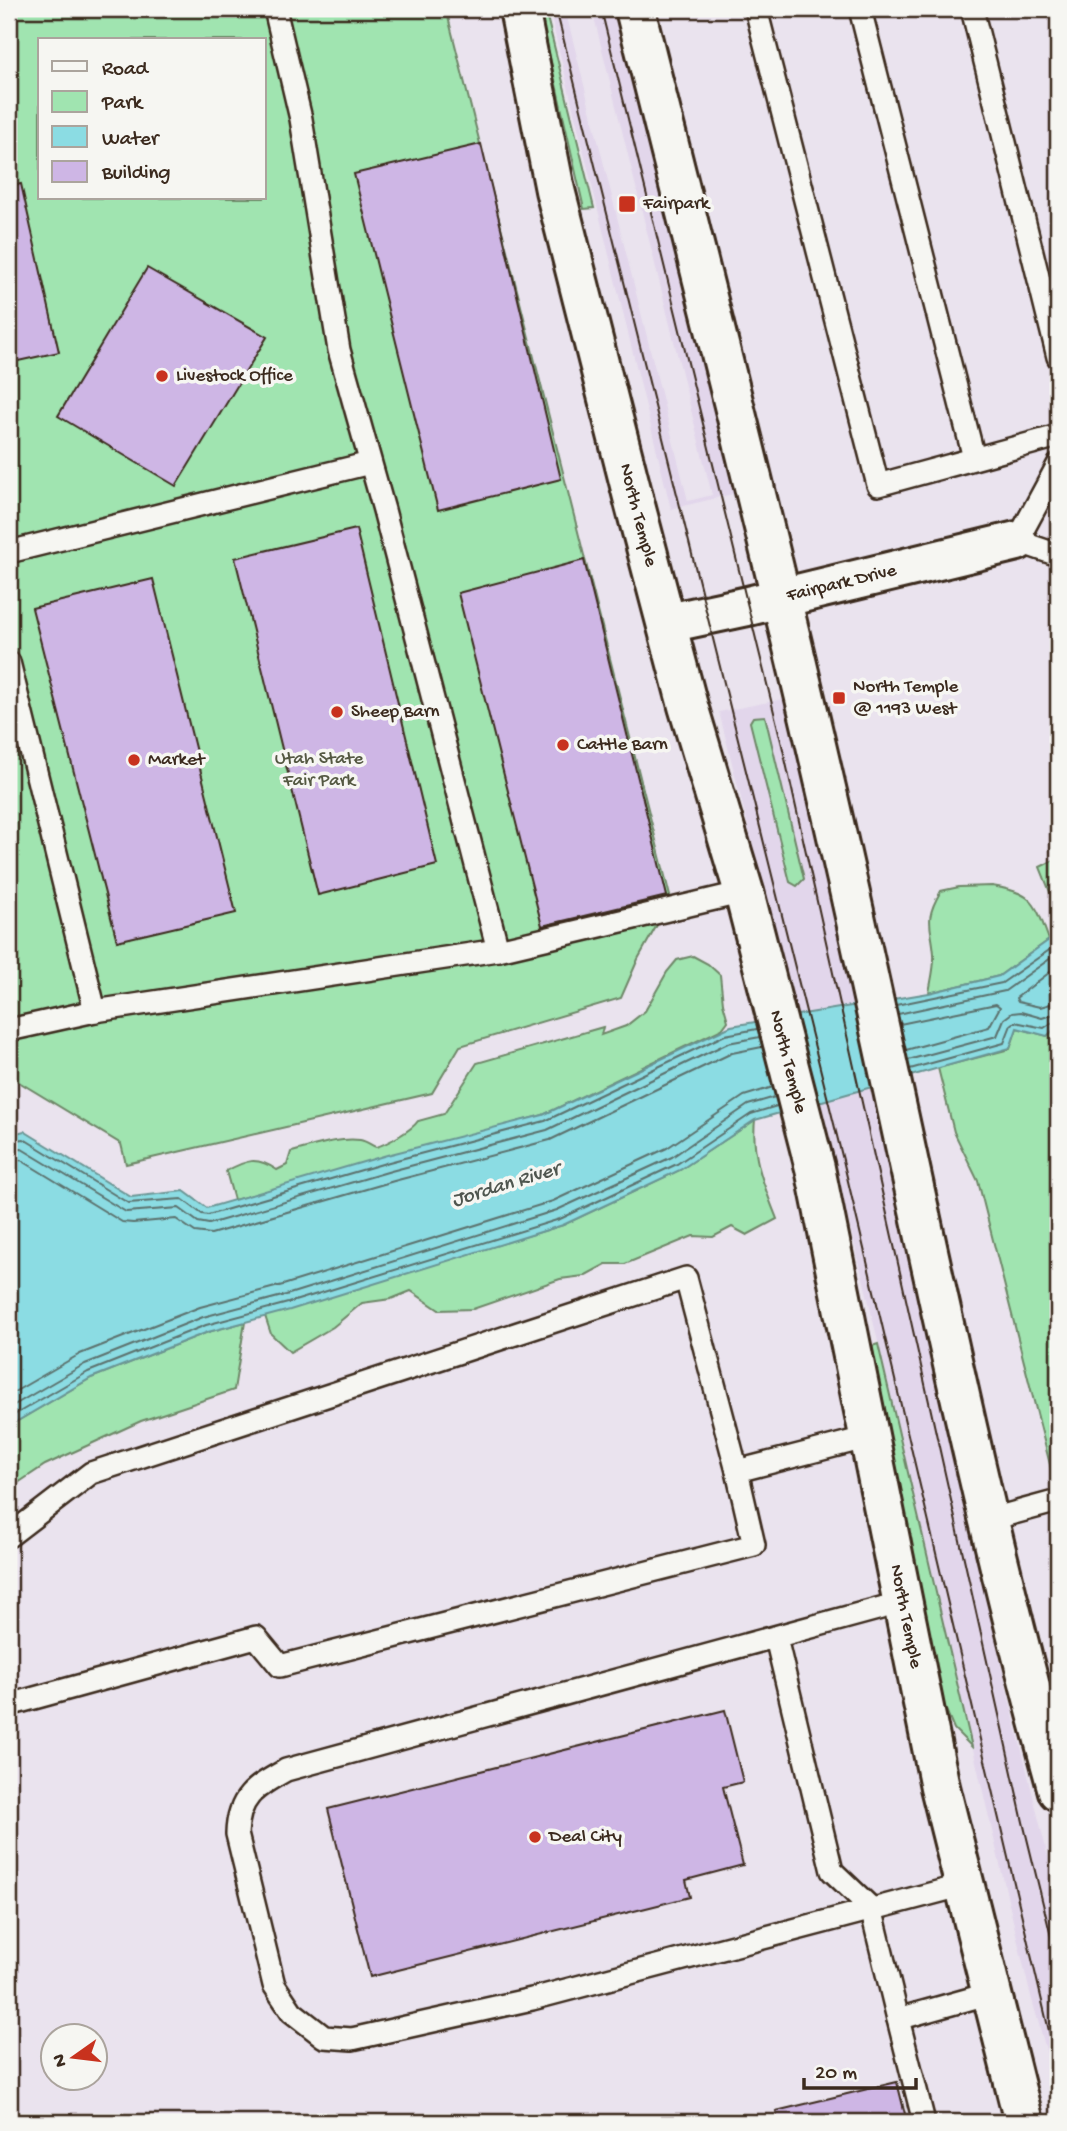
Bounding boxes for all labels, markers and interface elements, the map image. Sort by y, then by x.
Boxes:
legend [38,38,266,200]
text: Road [102,58,150,83]
text: Park [101,92,145,117]
text: Water [102,128,160,153]
text: Building [101,162,171,187]
place label: Fairpark [642,193,711,216]
marker: Fairpark [617,194,637,214]
place label: Livestock Office [176,365,293,388]
marker: Livestock Office [154,368,170,384]
street label: North Temple [613,461,662,569]
street label: Fairpark Drive [783,559,899,608]
place label: North Temple @ 1193 West [853,676,959,721]
marker: North Temple @ 1193 West [831,690,847,706]
place label: Sheep Barn [351,701,440,724]
marker: Sheep Barn [329,704,345,720]
place label: Cattle Barn [577,734,668,757]
marker: Cattle Barn [555,737,571,753]
park label: Utah State Fair Park [275,748,364,793]
place label: Market [148,749,207,772]
marker: Market [126,752,142,768]
street label: North Temple [763,1008,812,1116]
water label: Jordan River [449,1156,567,1214]
street label: North Temple [884,1562,927,1670]
place label: Deal City [547,1826,623,1849]
marker: Deal City [527,1829,543,1845]
north arrow [38,2022,108,2092]
scale bar [804,2047,916,2091]
text: N [48,2051,74,2069]
text: 20 m [815,2062,857,2087]

